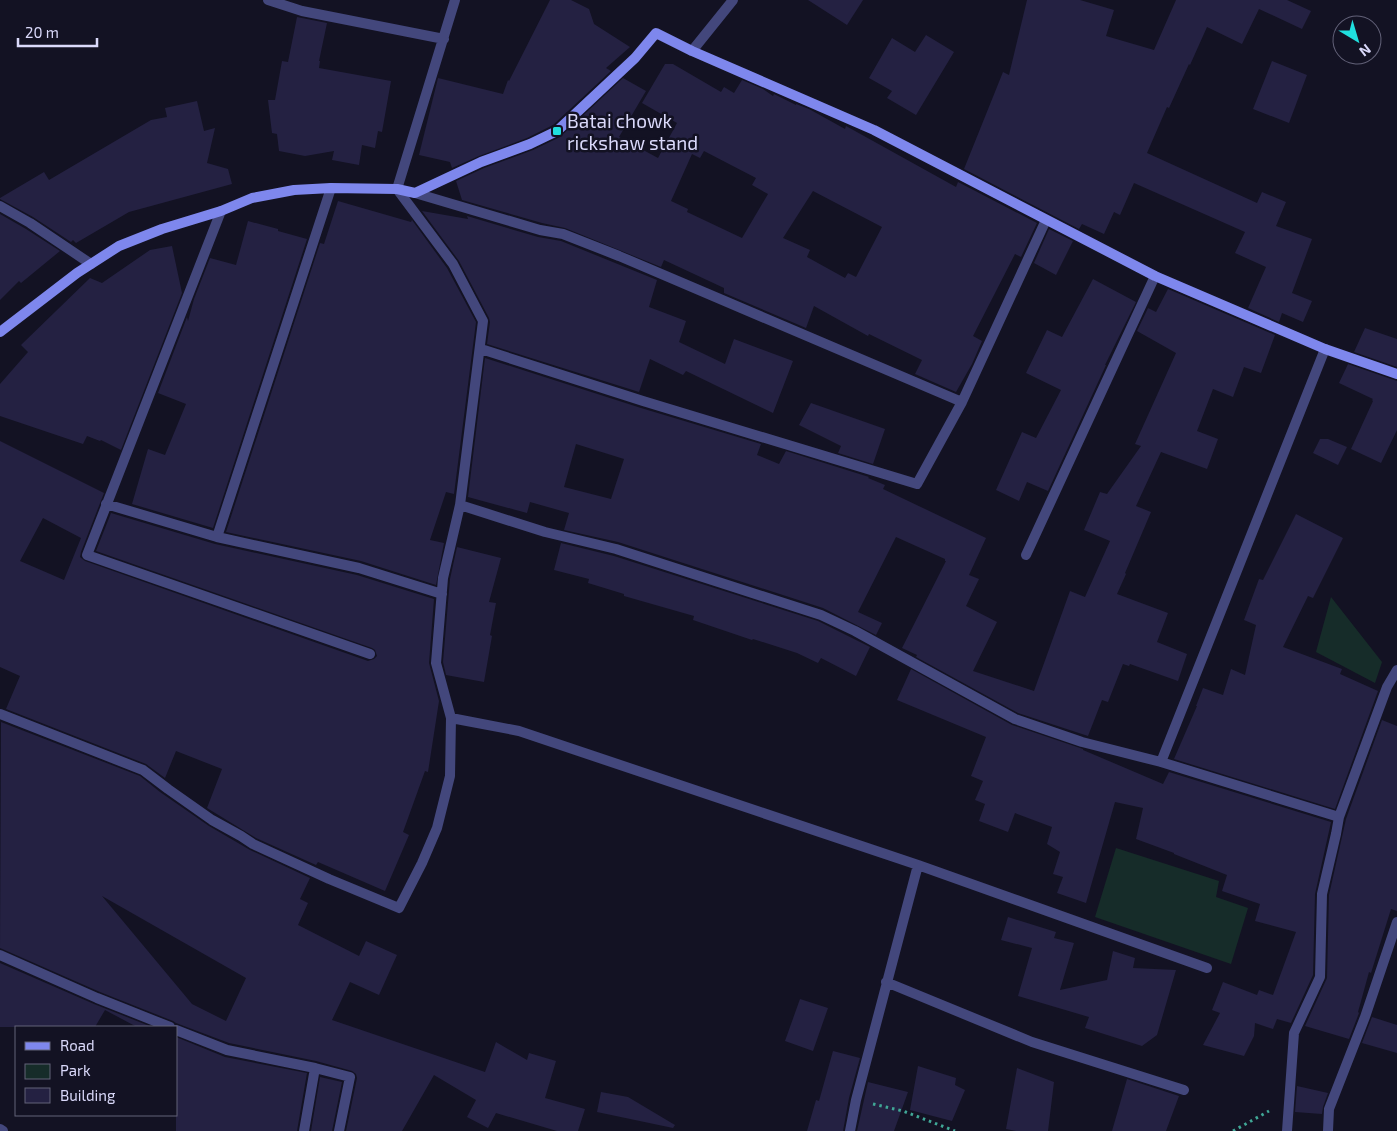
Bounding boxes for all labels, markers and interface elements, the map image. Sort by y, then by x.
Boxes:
scale bar [18,15,96,47]
north arrow [1332,15,1382,65]
text: 20 m [25,23,59,41]
text: N [1356,41,1375,60]
place label: Batai chowk rickshaw stand [567,109,698,154]
marker: Batai chowk rickshaw stand [551,125,563,137]
legend [15,1026,178,1116]
text: Road [60,1036,95,1054]
text: Park [60,1061,91,1079]
text: Building [60,1086,116,1104]

